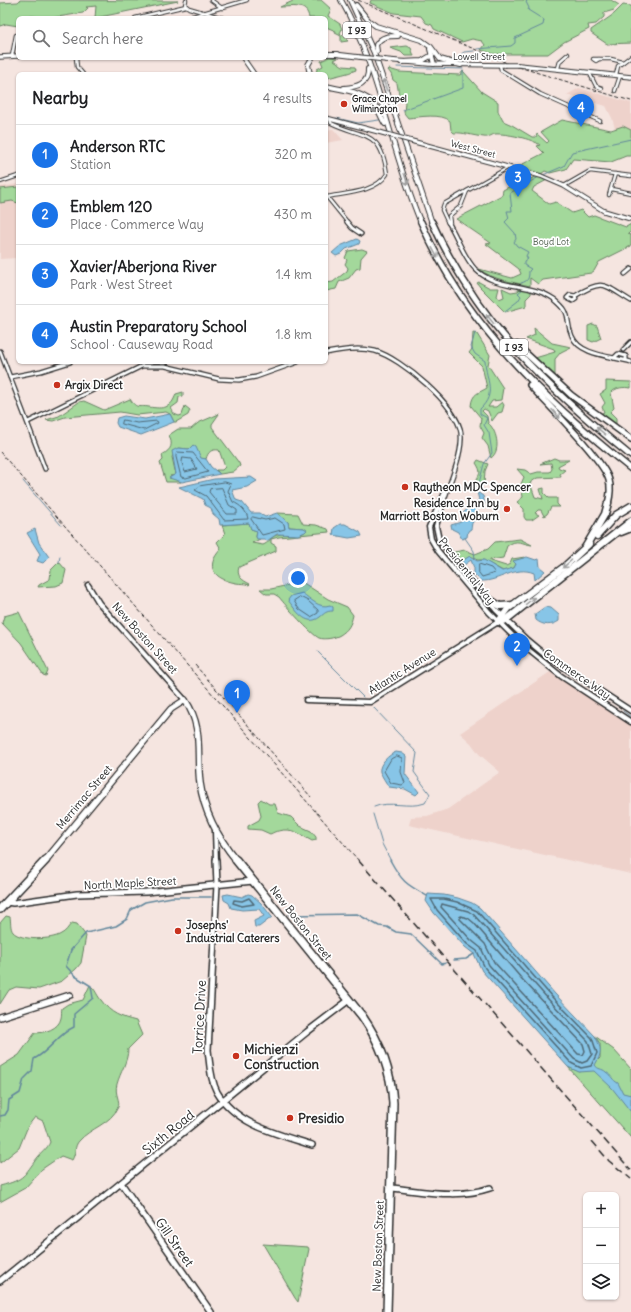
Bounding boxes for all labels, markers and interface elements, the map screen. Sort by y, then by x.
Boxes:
search box [16,16,328,60]
road number: I 93 [343,22,371,38]
icon: search [30,27,52,49]
text: Search here [62,29,143,48]
street label: Lowell Street [453,51,505,62]
one-way arrow [381,78,388,91]
text: Nearby [32,87,88,109]
text: 4 results [263,90,312,107]
place label: Grace Chapel Wilmington [352,93,407,115]
pin: 4 [568,94,594,127]
marker: Grace Chapel Wilmington [339,99,349,109]
text: Anderson RTC [70,137,165,156]
street label: West Street [449,137,497,160]
text: 1 [42,146,48,163]
text: 320 m [274,146,312,163]
text: Station [70,156,111,173]
pin: 3 [505,164,531,197]
one-way arrow [403,172,410,185]
text: Emblem 120 [70,197,152,216]
text: 2 [41,206,49,223]
text: 430 m [274,206,312,223]
text: Place · Commerce Way [70,216,204,233]
park label: Boyd Lot [533,236,569,247]
one-way arrow [432,247,440,259]
text: Xavier/Aberjona River [70,257,217,276]
text: 3 [41,266,49,283]
text: 1.4 km [276,266,312,283]
text: Park · West Street [70,276,172,293]
one-way arrow [486,313,495,324]
text: Austin Preparatory School [70,317,247,336]
text: 4 [41,326,49,343]
text: 1.8 km [276,326,312,343]
text: School · Causeway Road [70,336,213,353]
road number: I 93 [500,339,528,355]
place label: Argix Direct [65,378,123,393]
marker: Argix Direct [52,380,62,390]
one-way arrow [552,409,561,420]
one-way arrow [595,427,606,436]
place label: Raytheon MDC Spencer [413,480,531,495]
marker: Raytheon MDC Spencer [400,482,410,492]
place label: Residence Inn by Marriott Boston Woburn [380,496,500,523]
marker: Residence Inn by Marriott Boston Woburn [502,504,512,514]
street label: Presidential Way [436,535,498,607]
one-way arrow [562,559,573,568]
your location [288,568,308,588]
one-way arrow [525,597,536,606]
street label: New Boston Street [109,599,181,677]
pin: 2 [504,633,530,666]
street label: Atlantic Avenue [366,645,438,697]
street label: Commerce Way [541,646,613,702]
pin: 1 [224,680,250,713]
street label: Merrimac Street [53,762,115,832]
street label: North Maple Street [83,874,177,892]
street label: New Boston Street [267,883,335,963]
place label: Josephs' Industrial Caterers [186,918,280,945]
marker: Josephs' Industrial Caterers [173,926,183,936]
street label: Torrice Drive [189,980,210,1054]
place label: Michienzi Construction [244,1041,320,1073]
marker: Michienzi Construction [231,1051,241,1061]
street label: Sixth Road [139,1106,198,1159]
place label: Presidio [298,1110,344,1127]
marker: Presidio [285,1113,295,1123]
map controls [583,1192,619,1300]
button: + [583,1192,619,1228]
street label: New Boston Street [369,1200,387,1292]
street label: Gill Street [152,1215,198,1271]
button: − [583,1228,619,1264]
button: layers [583,1264,619,1300]

